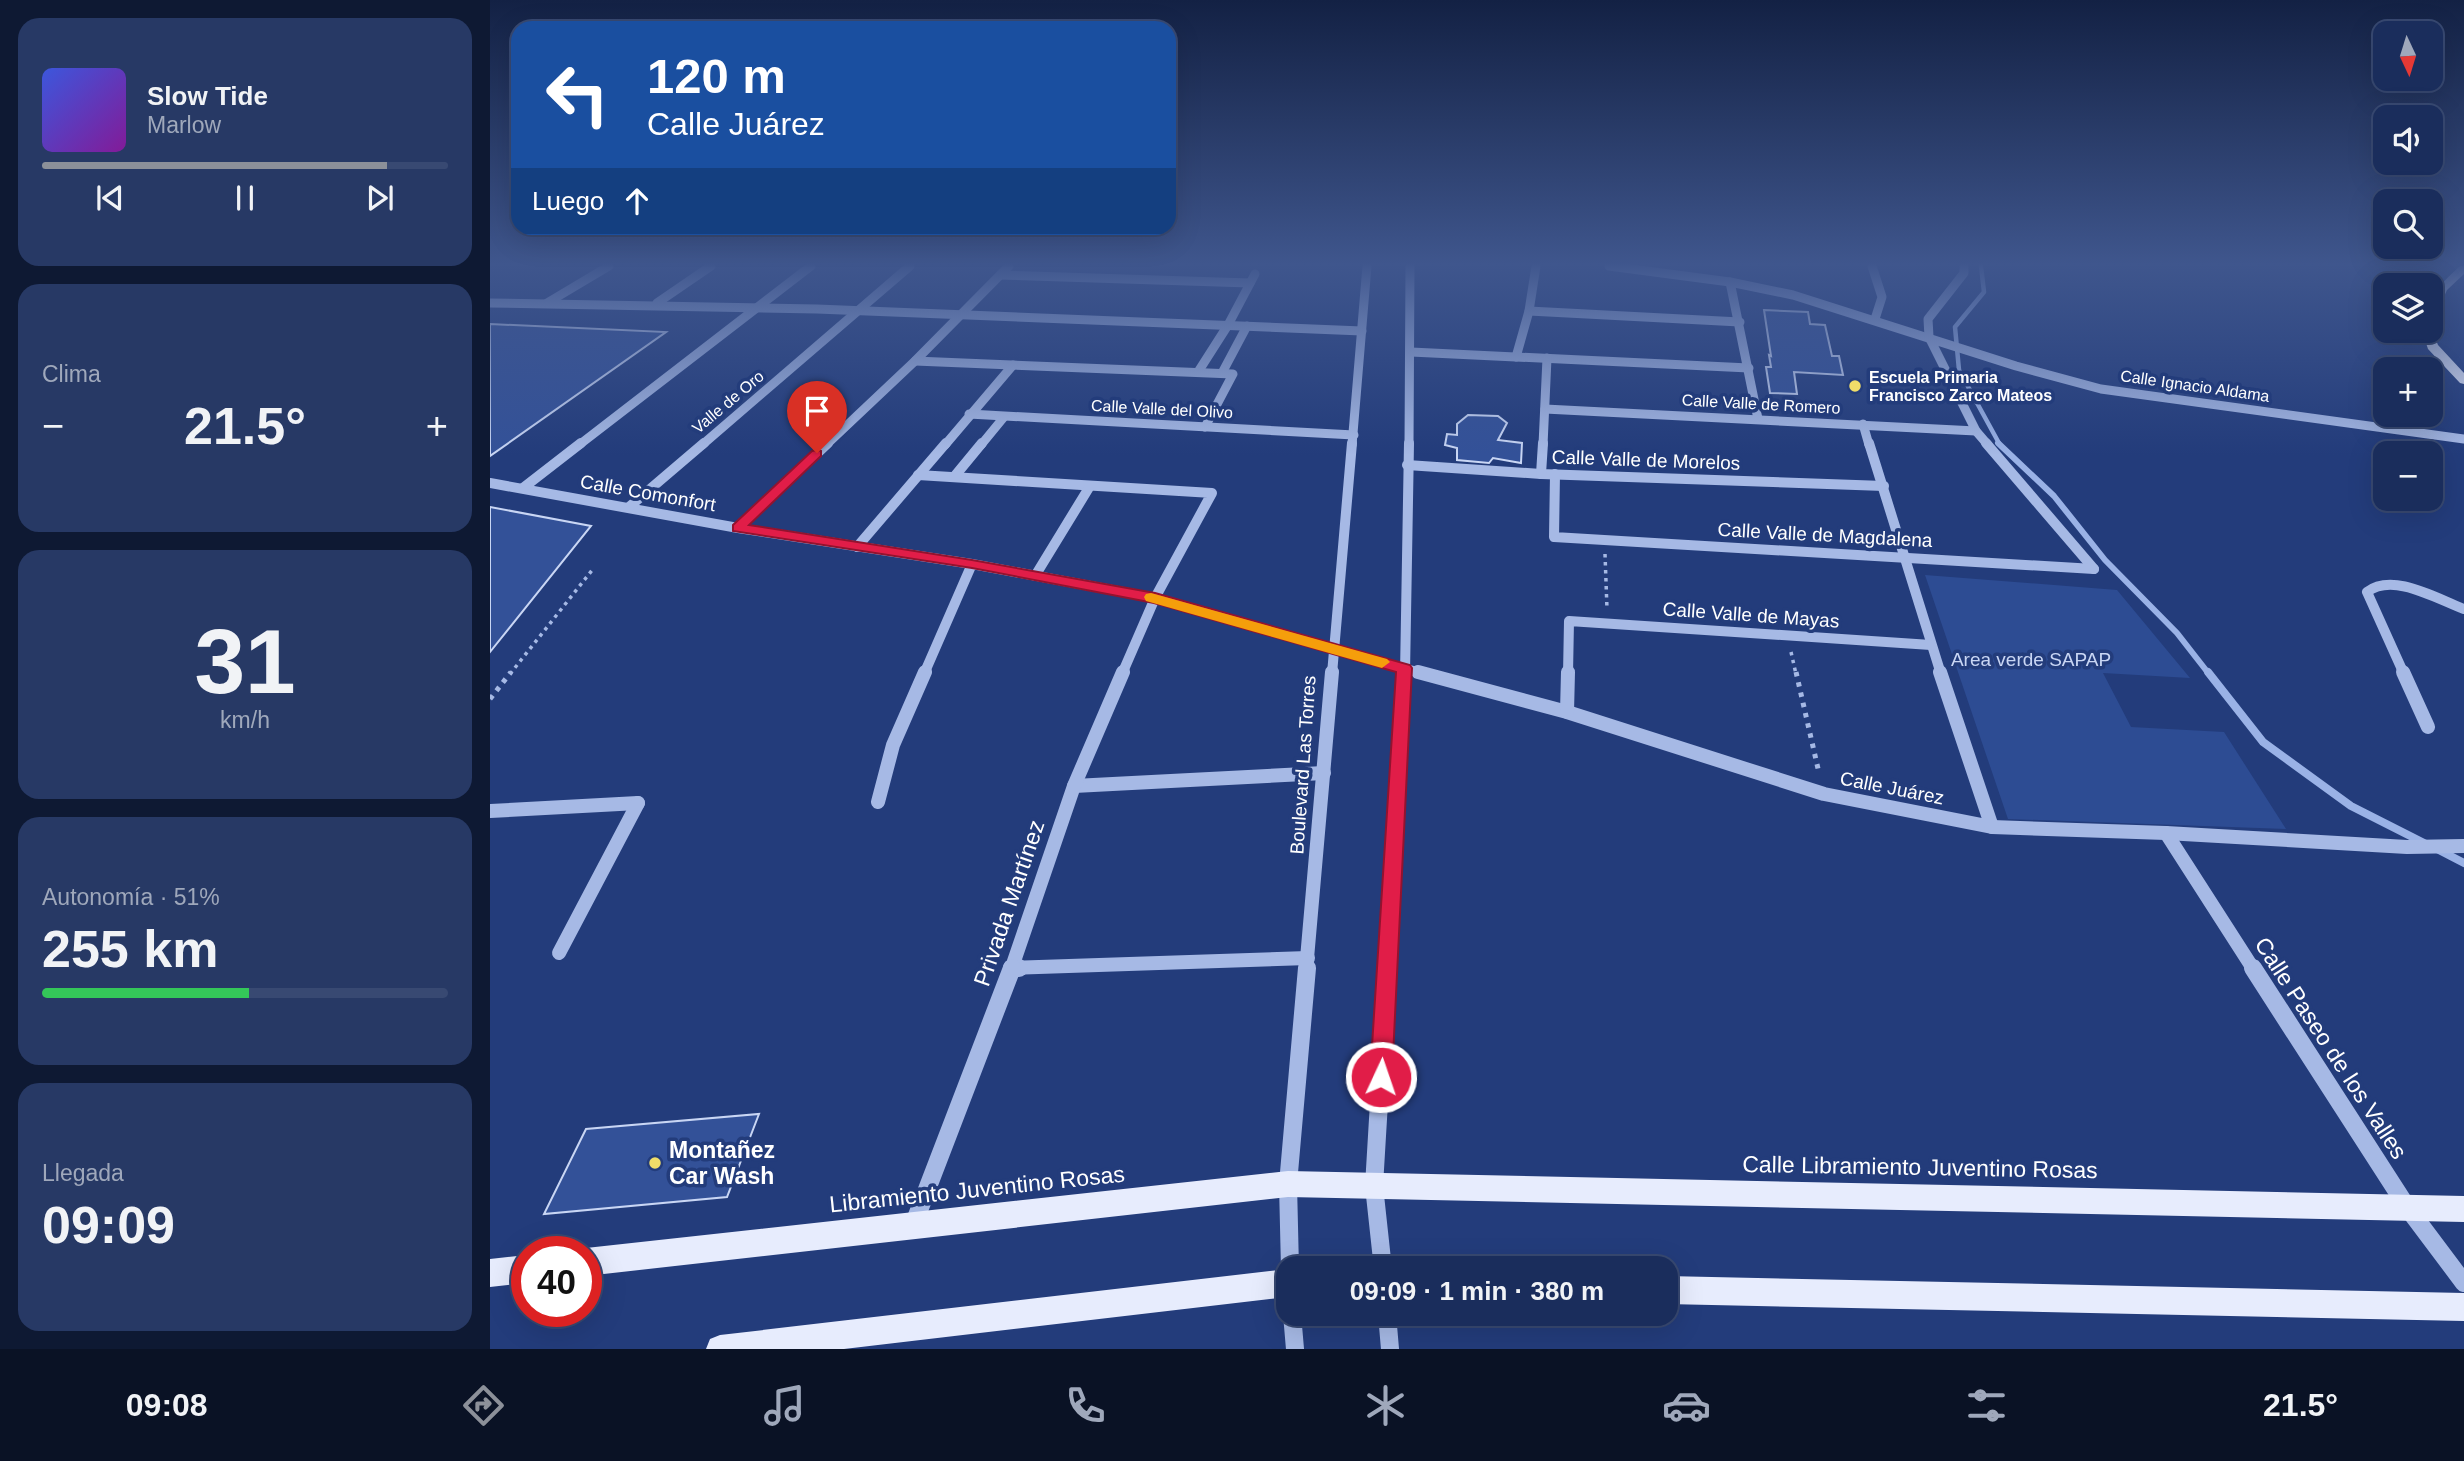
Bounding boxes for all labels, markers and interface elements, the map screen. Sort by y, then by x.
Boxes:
north arrow [2373,21,2443,91]
map controls [2373,21,2443,511]
icon: left [532,49,623,140]
text: 120 m [647,49,786,103]
text: Slow Tide [147,81,268,111]
button: sound [2373,105,2443,175]
text: Calle Juárez [647,106,825,142]
text: Marlow [147,112,221,138]
icon: previous [91,179,129,217]
icon: pause [226,179,264,217]
icon: next [361,179,399,217]
icon: ahead [618,182,656,220]
text: Luego [532,186,604,216]
button: search [2373,189,2443,259]
button: layers [2373,273,2443,343]
button: + [2373,357,2443,427]
text: Clima [42,361,101,387]
street label: Valle de Oro [689,367,767,437]
street label: Calle Ignacio Aldama [2119,367,2271,405]
place label: Escuela Primaria Francisco Zarco Mateos [1869,369,2052,404]
marker: Escuela Primaria Francisco Zarco Mateos [1847,378,1863,394]
pin [787,381,847,453]
street label: Calle Valle de Romero [1681,391,1841,417]
icon: arrive [798,392,836,430]
text: 21.5° [184,397,306,455]
street label: Calle Valle del Olivo [1091,397,1233,421]
text: − [42,405,64,447]
text: + [426,405,448,447]
button: − [2373,441,2443,511]
street label: Calle Valle de Morelos [1551,446,1741,474]
street label: Calle Comonfort [579,471,718,515]
street label: Calle Valle de Magdalena [1717,519,1933,551]
street label: Calle Valle de Mayas [1662,598,1840,632]
text: 31 [194,611,296,712]
park label: Area verde SAPAP [1951,649,2111,670]
street label: Boulevard Las Torres [1286,675,1320,855]
text: km/h [220,707,270,733]
street label: Calle Juárez [1838,768,1946,808]
street label: Privada Martínez [968,817,1050,989]
text: Autonomía · 51% [42,884,220,910]
text: 255 km [42,920,218,978]
street label: Calle Paseo de los Valles [2250,932,2412,1164]
position arrow [1344,1040,1418,1114]
place label: Montañez Car Wash [669,1137,775,1189]
street label: Calle Libramiento Juventino Rosas [1742,1151,2098,1183]
marker: Montañez Car Wash [647,1155,663,1171]
text: Llegada [42,1160,124,1186]
street label: Libramiento Juventino Rosas [828,1161,1126,1217]
text: 09:09 [42,1196,175,1254]
speed limit sign: 40 [511,1236,602,1327]
text: 09:09 · 1 min · 380 m [1350,1276,1604,1306]
icon: directions [459,1381,508,1430]
icon: music [760,1381,809,1430]
icon: phone [1061,1381,1110,1430]
icon: climate [1361,1381,1410,1430]
icon: car [1662,1381,1711,1430]
icon: filters [1962,1381,2011,1430]
text: 09:08 [126,1387,208,1423]
text: 21.5° [2263,1387,2338,1423]

